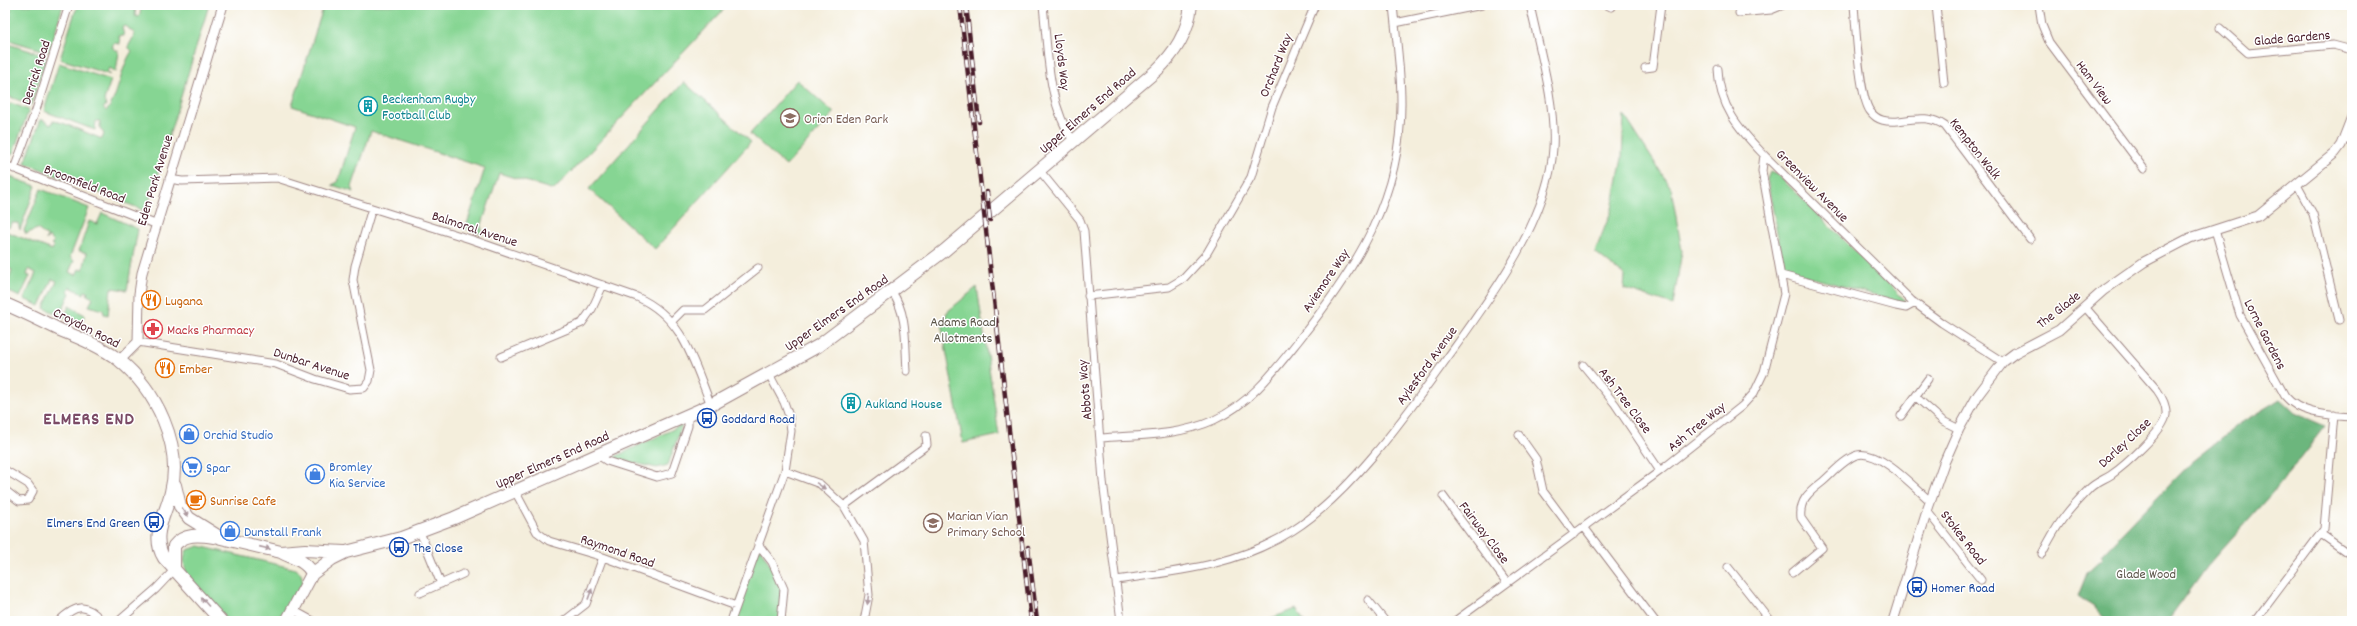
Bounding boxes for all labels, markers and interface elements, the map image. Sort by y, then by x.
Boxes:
street label: Glade Gardens [2253,26,2331,52]
street label: Orchard Way [1255,31,1299,101]
street label: Lloyds Way [1048,33,1074,92]
street label: Derrick Road [17,38,57,108]
street label: Ham View [2070,57,2117,110]
street label: Upper Elmers End Road [1035,64,1141,159]
place label: Beckenham Rugby Football Club [382,90,476,126]
building icon: Beckenham Rugby Football Club [357,95,379,117]
school or university icon: Orion Eden Park [779,107,801,129]
place label: Orion Eden Park [804,110,889,130]
street label: Kempton Walk [1944,114,2005,185]
street label: Eden Park Avenue [133,133,179,229]
street label: Greenview Avenue [1771,145,1853,227]
street label: Broomfield Road [41,160,128,210]
street label: Balmoral Avenue [429,207,520,253]
street label: Aviemore Way [1298,245,1356,317]
street label: Upper Elmers End Road [781,270,893,357]
street label: The Glade [2033,287,2086,334]
restaurant icon: Lugana [140,289,162,311]
place label: Lugana [165,292,203,312]
street label: Lorne Gardens [2238,296,2291,374]
street label: Croydon Road [49,303,123,354]
park label: Adams Road Allotments [930,313,996,349]
pharmacy icon: Macks Pharmacy [142,318,164,340]
place label: Macks Pharmacy [167,321,255,341]
street label: Aylesford Avenue [1392,323,1463,410]
street label: Dunbar Avenue [271,343,352,387]
restaurant icon: Ember [154,357,176,379]
street label: Abbots Way [1073,358,1099,421]
place label: Ember [179,360,213,380]
street label: Ash Tree Close [1593,364,1656,438]
building icon: Aukland House [840,392,862,414]
place label: Aukland House [865,395,942,415]
street label: Ash Tree Way [1664,398,1731,457]
bus stop icon: Goddard Road [696,407,718,429]
district label: ELMERS END [43,408,135,433]
place label: Goddard Road [721,410,795,430]
street label: Darley Close [2094,414,2156,473]
shop icon: Orchid Studio [178,423,200,445]
place label: Orchid Studio [203,426,273,446]
street label: Upper Elmers End Road [493,427,613,495]
supermarket icon: Spar [181,456,203,478]
place label: Bromley Kia Service [329,458,386,494]
place label: Spar [206,459,231,479]
shop icon: Bromley Kia Service [304,463,326,485]
one-way arrow [815,482,826,490]
cafe icon: Sunrise Cafe [185,489,207,511]
place label: Sunrise Cafe [210,492,276,512]
street label: Fairway Close [1453,498,1514,569]
one-way arrow [181,507,189,518]
place label: Marian Vian Primary School [947,507,1026,543]
street label: Stokes Road [1935,507,1990,570]
bus stop icon: Elmers End Green [143,511,165,533]
school or university icon: Marian Vian Primary School [922,512,944,534]
place label: Elmers End Green [47,514,140,534]
shop icon: Dunstall Frank [219,520,241,542]
place label: Dunstall Frank [244,523,322,543]
street label: Raymond Road [578,530,657,574]
bus stop icon: The Close [388,536,410,558]
place label: The Close [413,539,463,559]
one-way arrow [258,545,271,551]
park label: Glade Wood [2116,565,2176,585]
bus stop icon: Homer Road [1906,576,1928,598]
place label: Homer Road [1931,579,1995,599]
one-way arrow [587,588,593,600]
one-way arrow [865,593,871,606]
one-way arrow [200,597,209,608]

